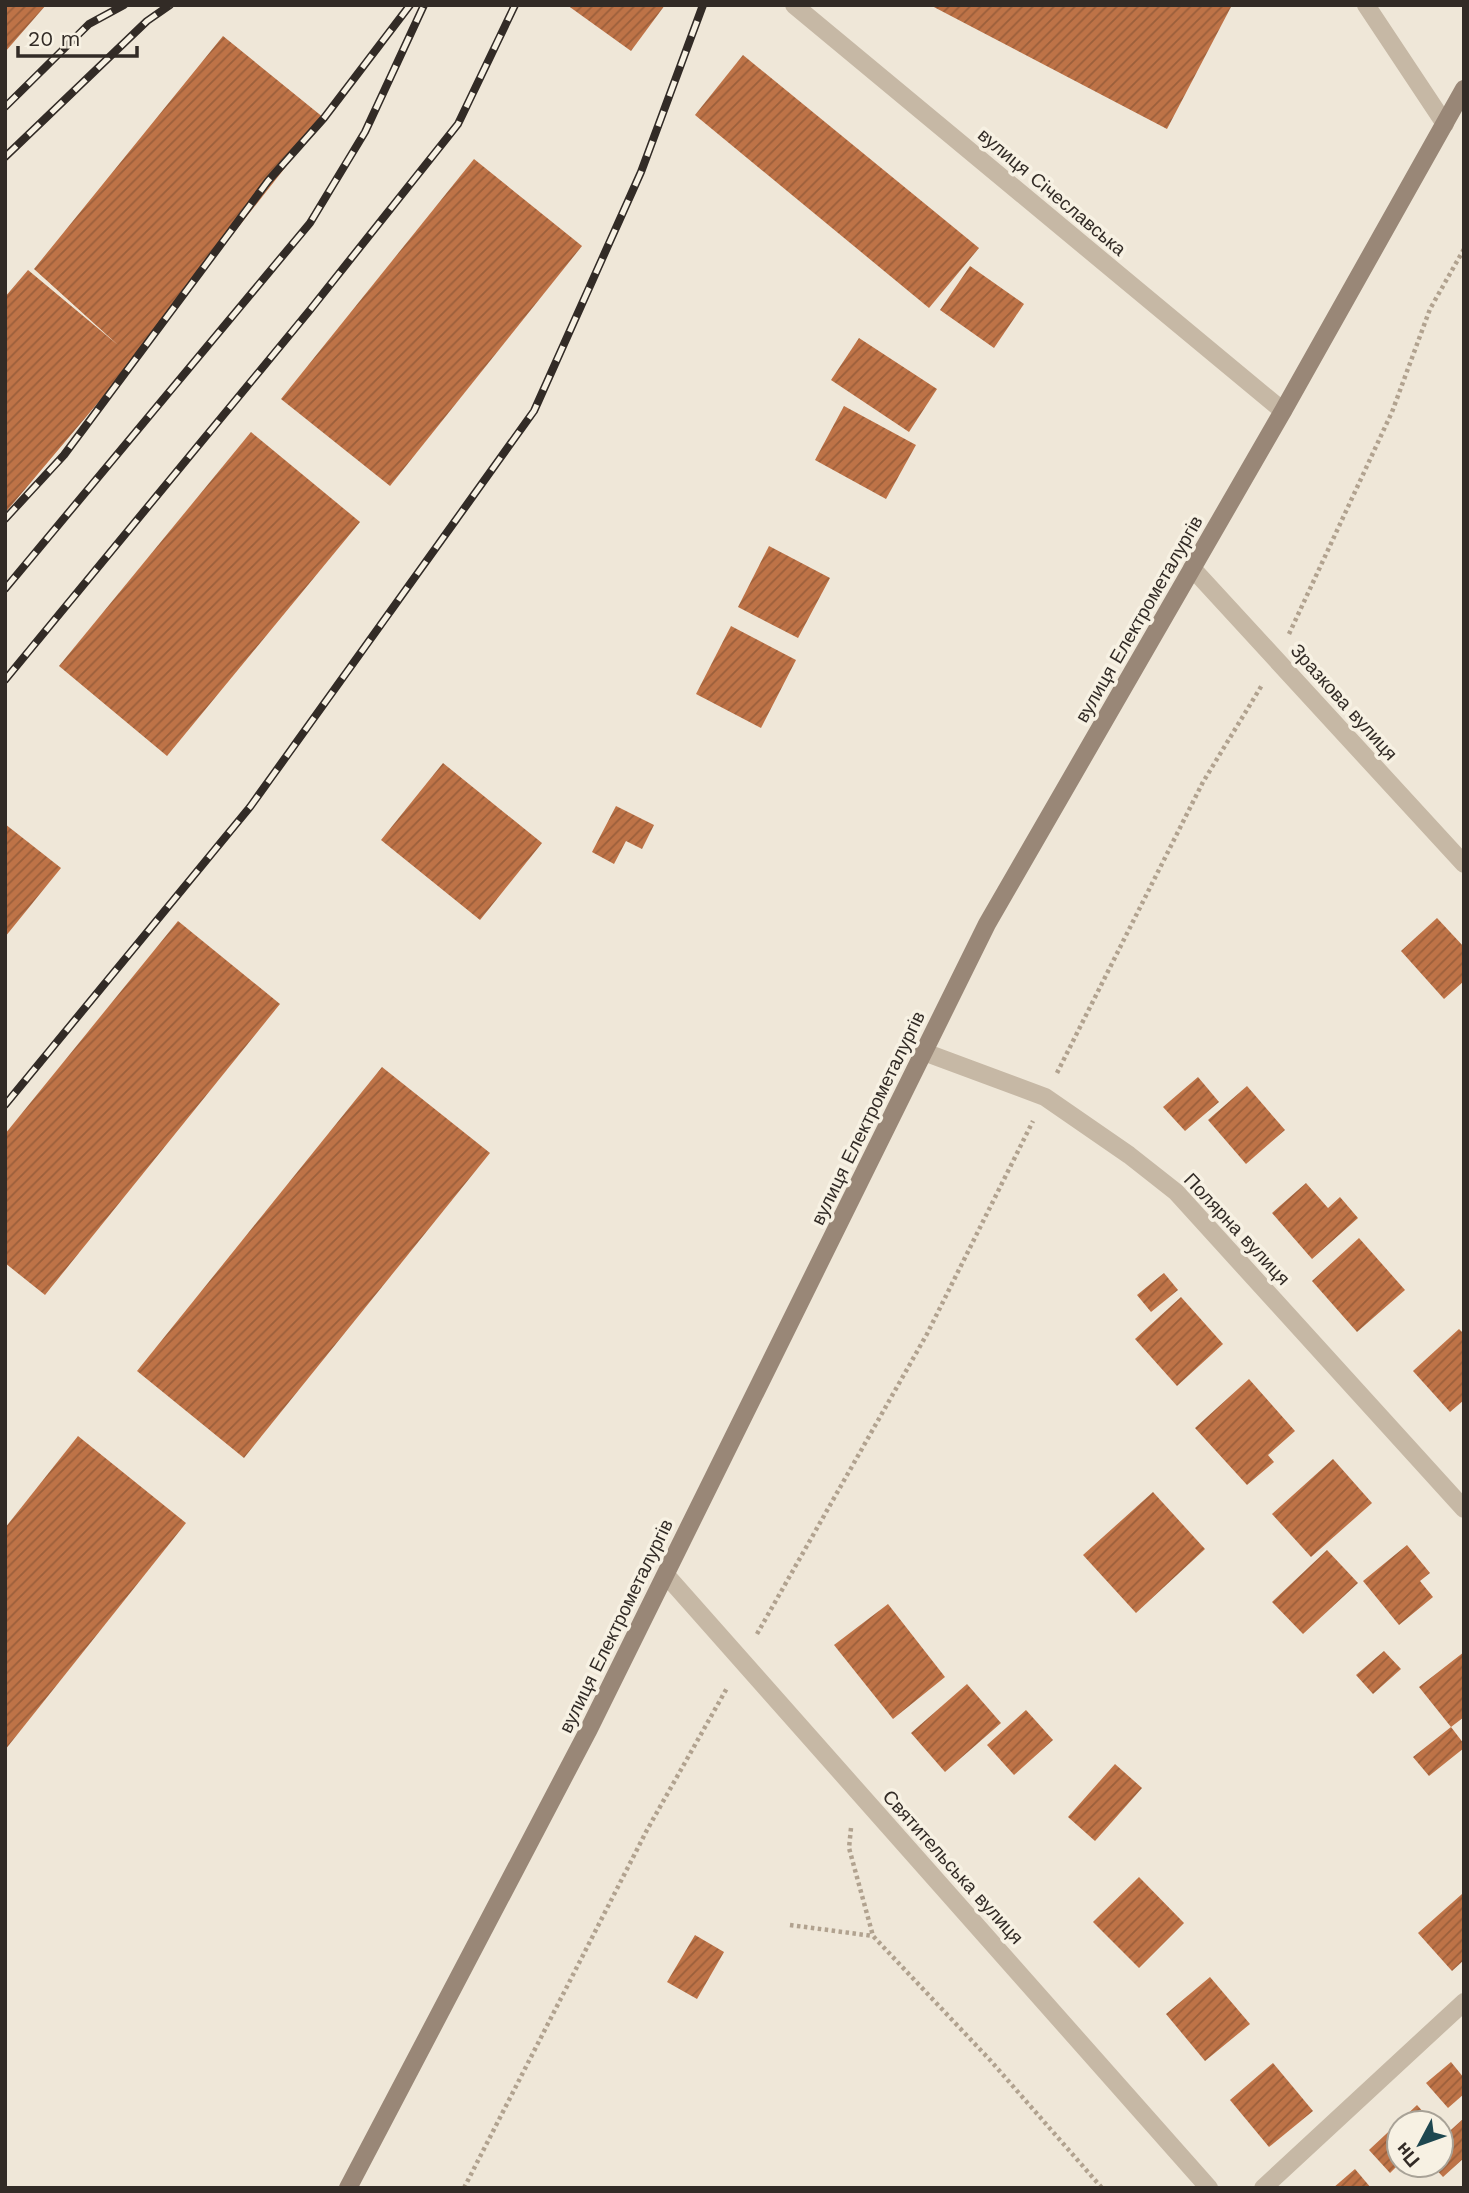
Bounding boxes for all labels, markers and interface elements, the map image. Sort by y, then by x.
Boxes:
scale bar [18,14,136,58]
text: 20 m [28,26,80,51]
street label: вулиця Січеславська [973,123,1131,261]
street label: вулиця Електрометалургів [1070,511,1208,727]
street label: Зразкова вулиця [1286,639,1402,765]
street label: вулиця Електрометалургів [806,1007,930,1229]
street label: Полярна вулиця [1179,1168,1295,1290]
street label: вулиця Електрометалургів [554,1515,678,1737]
street label: Святительська вулиця [878,1785,1028,1949]
north arrow [1385,2109,1455,2179]
text: Пн [1391,2138,1424,2172]

